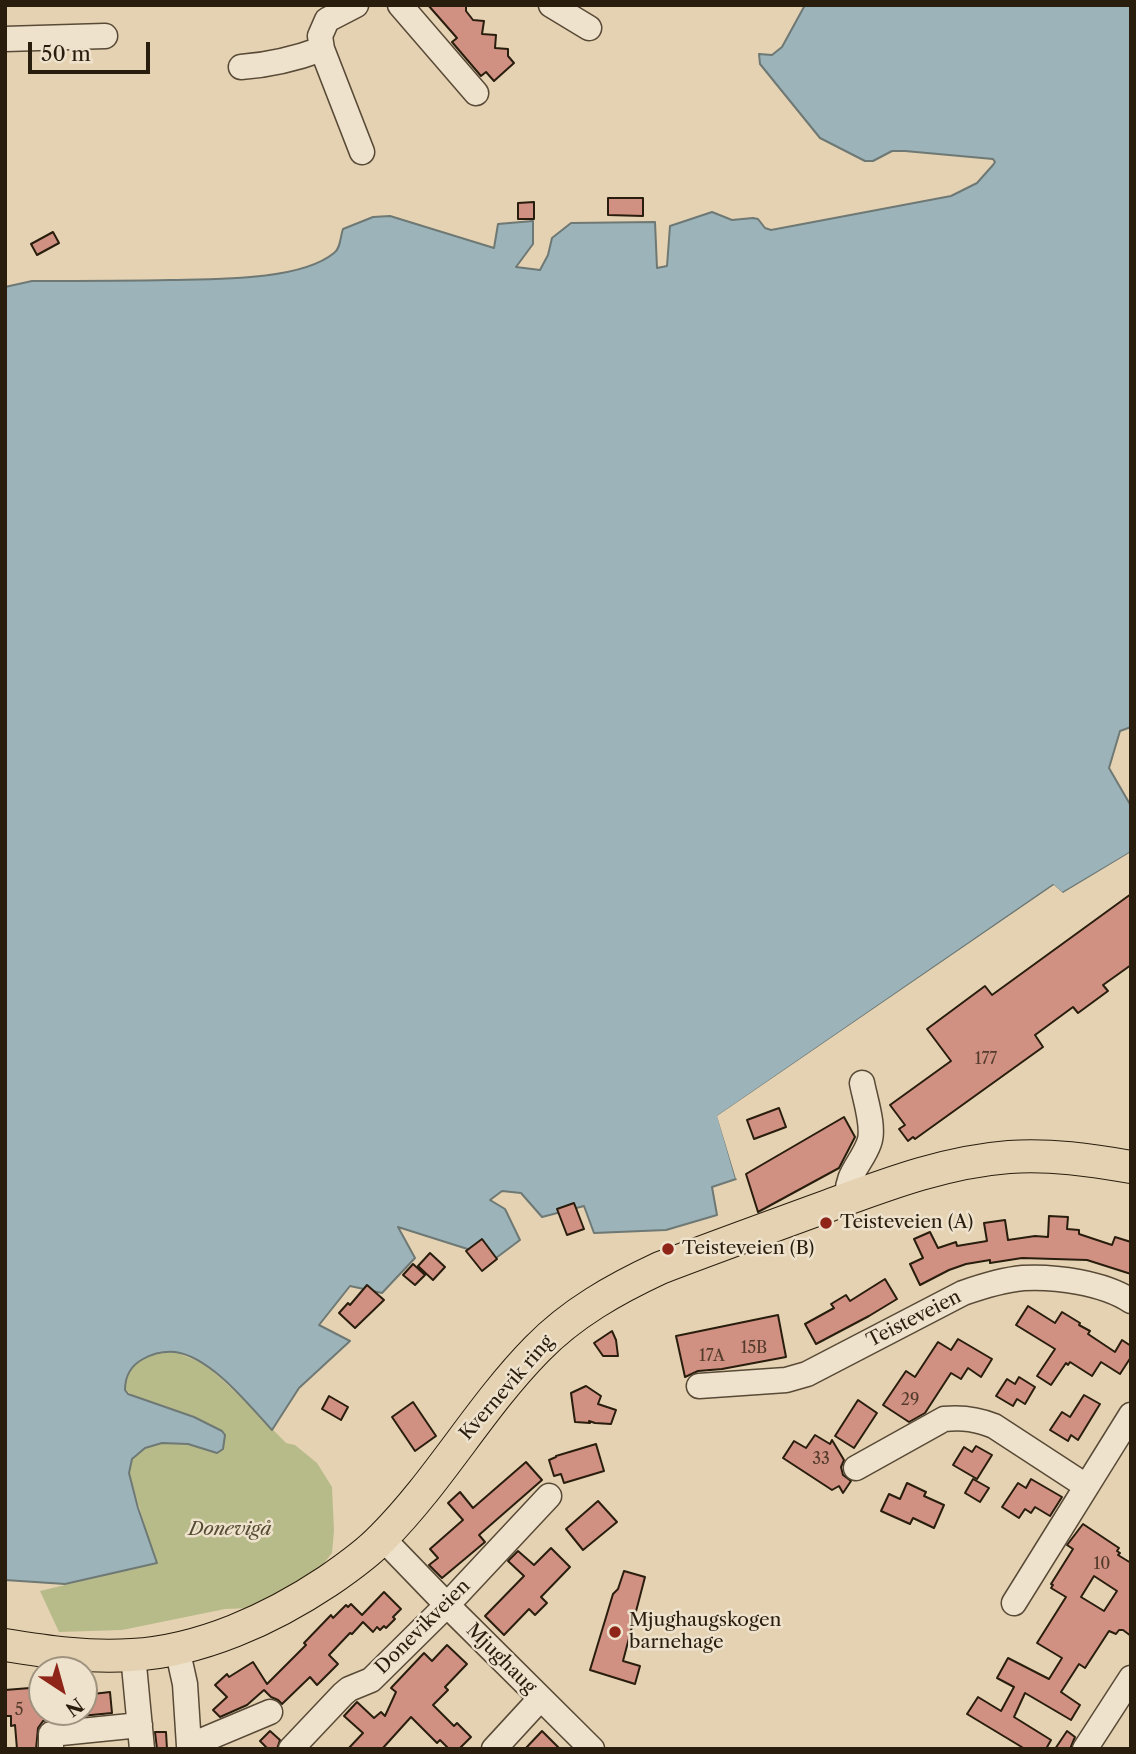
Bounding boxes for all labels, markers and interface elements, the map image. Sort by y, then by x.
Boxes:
scale bar [32,28,154,72]
text: 50 m [41,41,91,66]
house number: 177 [975,1049,997,1069]
place label: Teisteveien (A) [840,1212,973,1234]
marker: Teisteveien (A) [818,1215,834,1231]
place label: Teisteveien (B) [682,1238,814,1260]
marker: Teisteveien (B) [660,1241,676,1257]
street label: Teisteveien [863,1286,965,1352]
street label: Kvernevik ring [455,1331,559,1445]
house number: 15B [741,1338,767,1358]
house number: 17A [699,1346,725,1366]
house number: 29 [901,1390,919,1410]
house number: 33 [812,1449,830,1469]
park label: Donevigå [188,1519,272,1541]
house number: 10 [1094,1554,1110,1574]
street label: Donevikveien [371,1575,475,1679]
place label: Mjughaugskogen barnehage [629,1610,781,1654]
street label: Mjughaug [461,1619,541,1699]
marker: Mjughaugskogen barnehage [607,1624,623,1640]
north arrow [28,1656,98,1726]
text: N [61,1693,88,1721]
house number: 5 [15,1700,23,1720]

